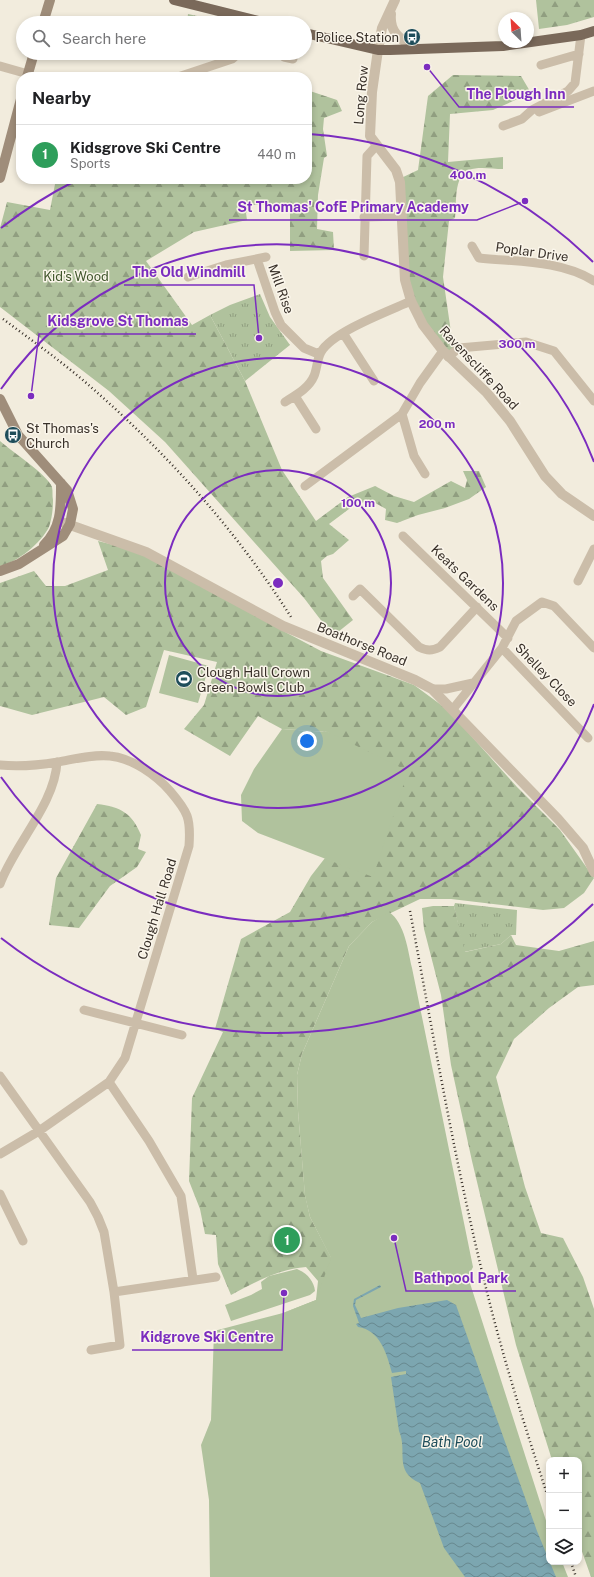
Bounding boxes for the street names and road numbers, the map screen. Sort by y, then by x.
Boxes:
street label: Long Row [351,65,371,125]
street label: Poplar Drive [494,239,570,265]
street label: Mill Rise [265,262,297,316]
street label: Ravenscliffe Road [436,323,522,413]
street label: Keats Gardens [428,542,502,614]
street label: Boathorse Road [315,619,409,669]
street label: Shelley Close [512,640,580,710]
street label: Clough Hall Road [134,857,180,961]

